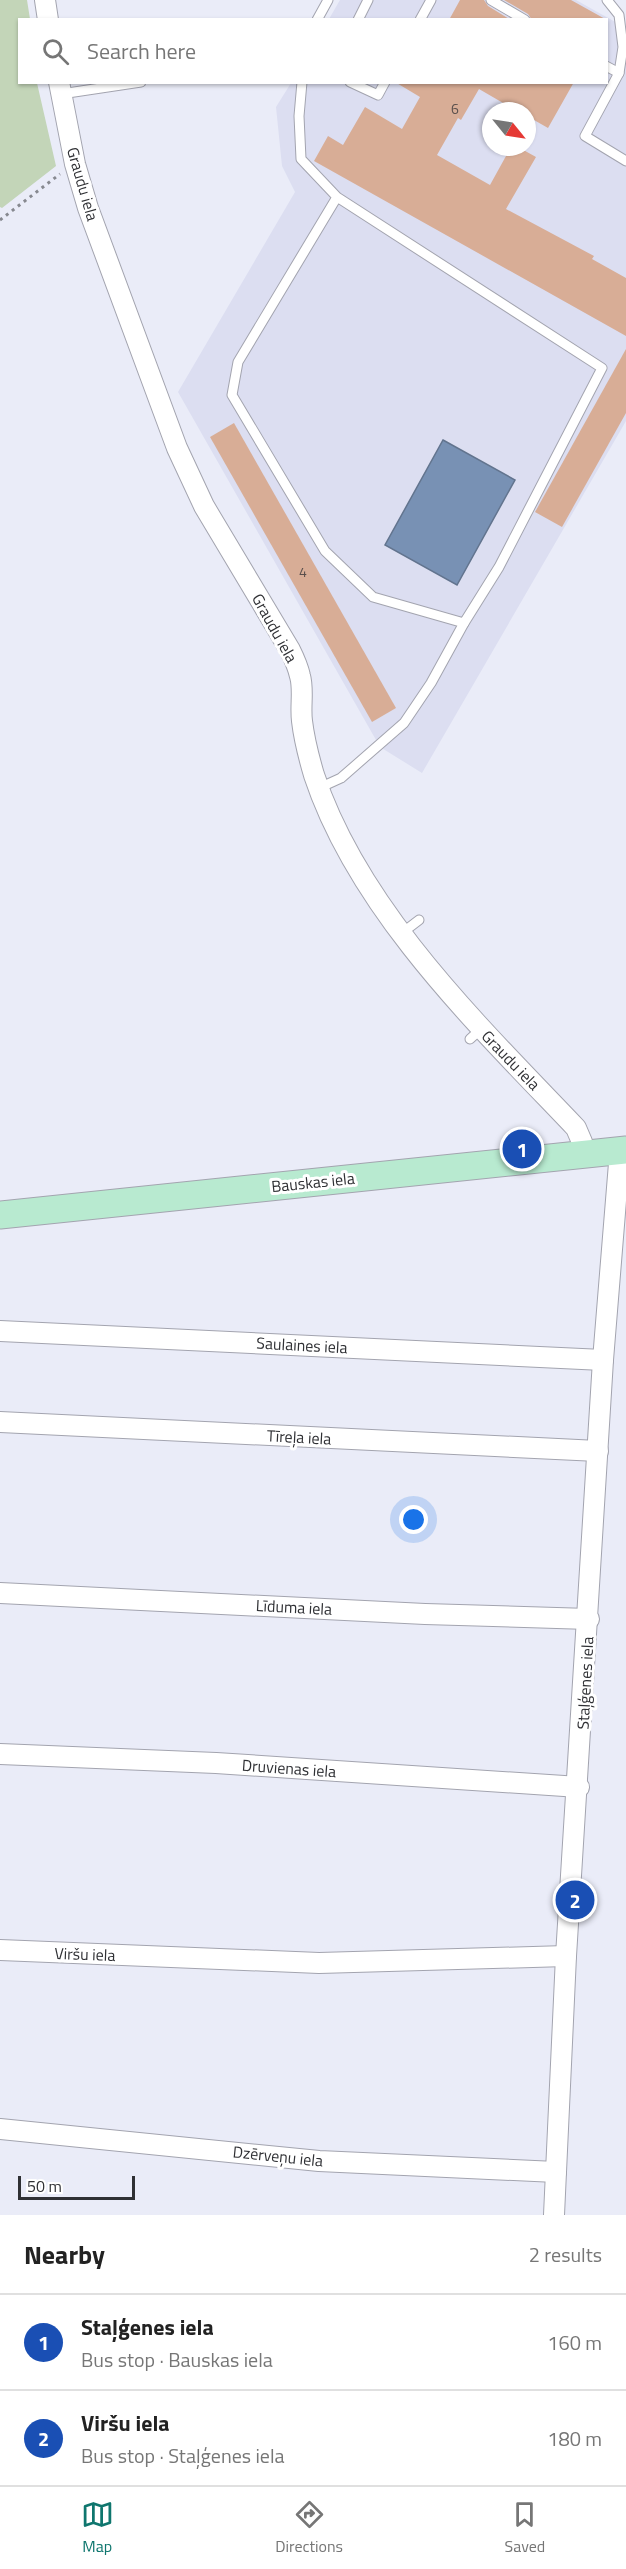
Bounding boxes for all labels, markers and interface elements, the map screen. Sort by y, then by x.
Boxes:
search box [18,18,608,84]
text: Search here [87,34,196,68]
icon: search [39,35,72,68]
house number: 6 [451,98,459,119]
north arrow [482,102,536,156]
street label: Graudu iela [61,144,105,224]
house number: 4 [299,561,307,582]
street label: Graudu iela [246,589,304,667]
street label: Graudu iela [476,1024,546,1096]
pin: 1 [502,1126,542,1172]
street label: Bauskas iela [270,1166,356,1198]
street label: Saulaines iela [256,1331,348,1359]
street label: Tīreļa iela [266,1423,332,1451]
your location [399,1505,428,1534]
street label: Līduma iela [255,1593,333,1621]
street label: Staļģenes iela [571,1636,599,1730]
street label: Druvienas iela [241,1753,337,1783]
pin: 2 [556,1878,594,1922]
street label: Viršu iela [54,1941,116,1967]
street label: Dzērveņu iela [232,2139,324,2173]
scale bar [18,2173,135,2200]
text: 50 m [27,2174,62,2198]
text: Nearby [24,2235,105,2274]
text: 2 results [529,2239,602,2270]
text: Staļģenes iela [81,2310,214,2344]
text: 1 [38,2327,49,2358]
text: 160 m [547,2327,602,2358]
text: Bus stop · Bauskas iela [81,2344,273,2375]
text: Viršu iela [81,2406,170,2440]
text: 2 [38,2423,49,2454]
text: 180 m [547,2423,602,2454]
text: Bus stop · Staļģenes iela [81,2440,285,2471]
tab: Map [81,2498,114,2558]
tab: Directions [275,2498,343,2558]
tab: Saved [505,2498,545,2558]

